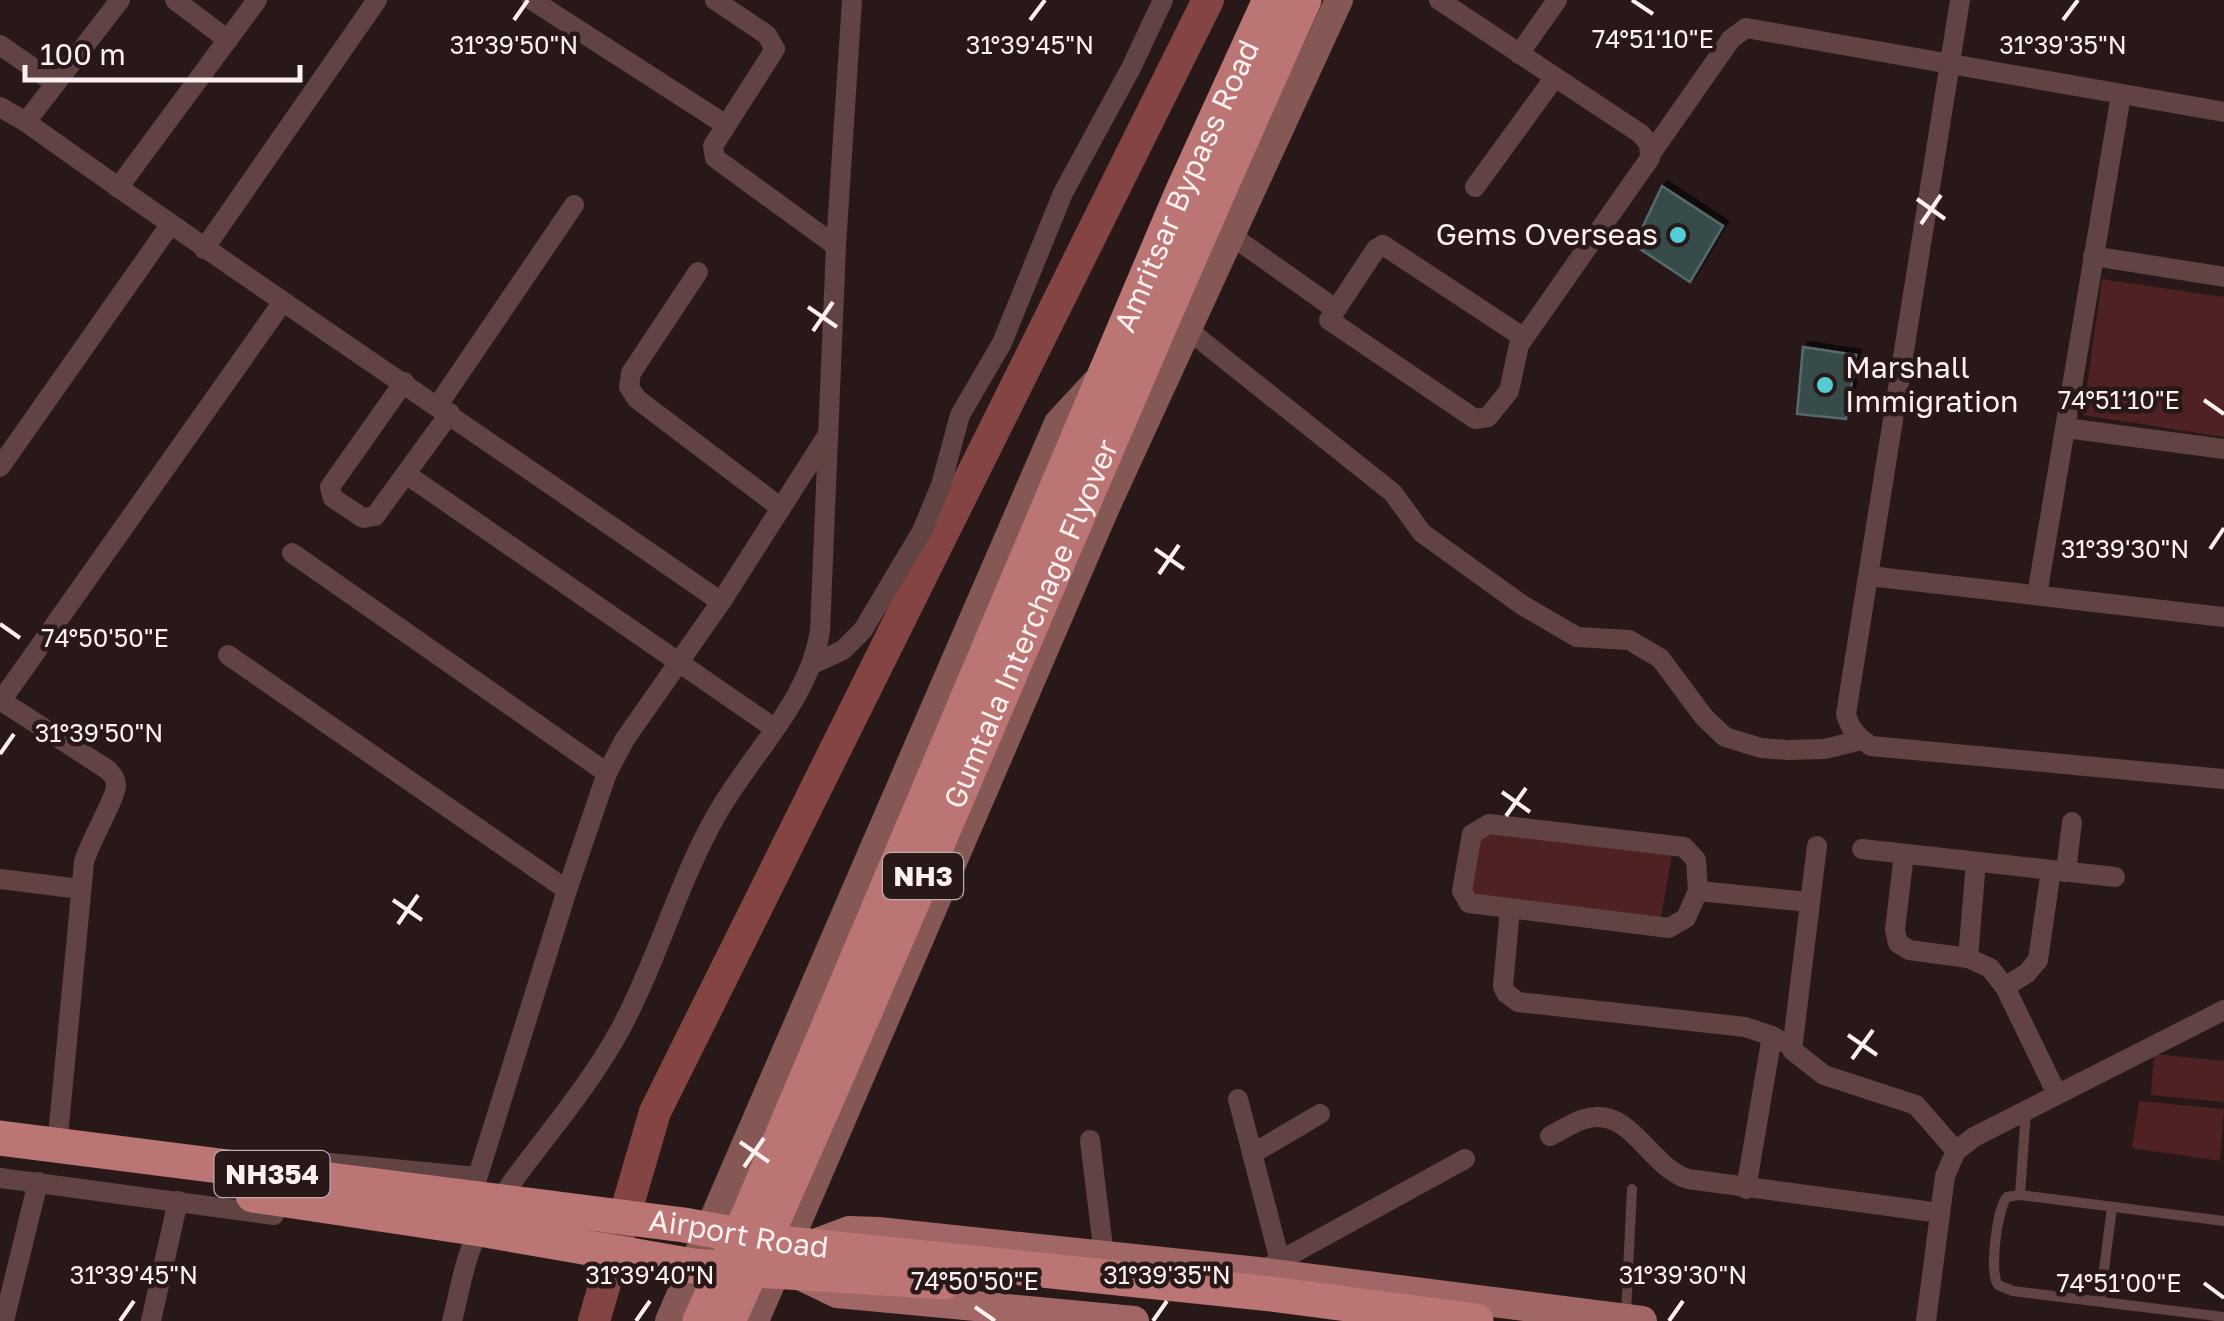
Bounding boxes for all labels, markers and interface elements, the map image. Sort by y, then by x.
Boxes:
scale bar [25,20,300,82]
text: 74°51'10"E [1592,23,1714,54]
text: 31°39'50"N [450,29,578,60]
text: 31°39'45"N [966,29,1094,60]
text: 31°39'35"N [1999,29,2127,60]
street label: Amritsar Bypass Road [1106,34,1266,337]
text: 100 m [40,36,126,72]
place label: Gems Overseas [1436,216,1658,252]
marker: Gems Overseas [1667,224,1689,246]
place label: Marshall Immigration [1845,349,2019,419]
marker: Marshall Immigration [1814,374,1836,396]
text: 74°51'10"E [2058,384,2180,415]
street label: Gumtala Interchage Flyover [936,434,1126,814]
text: 31°39'30"N [2061,533,2189,564]
text: 74°50'50"E [41,622,169,653]
text: 31°39'50"N [35,717,163,748]
road number: NH3 [883,853,963,899]
road number: NH354 [214,1151,330,1197]
street label: Airport Road [647,1202,830,1265]
text: 31°39'45"N [70,1259,198,1290]
text: 31°39'40"N [585,1259,715,1290]
text: 31°39'35"N [1103,1259,1231,1290]
text: 31°39'30"N [1619,1259,1747,1290]
text: 74°50'50"E [911,1265,1039,1296]
text: 74°51'00"E [2056,1267,2182,1298]

